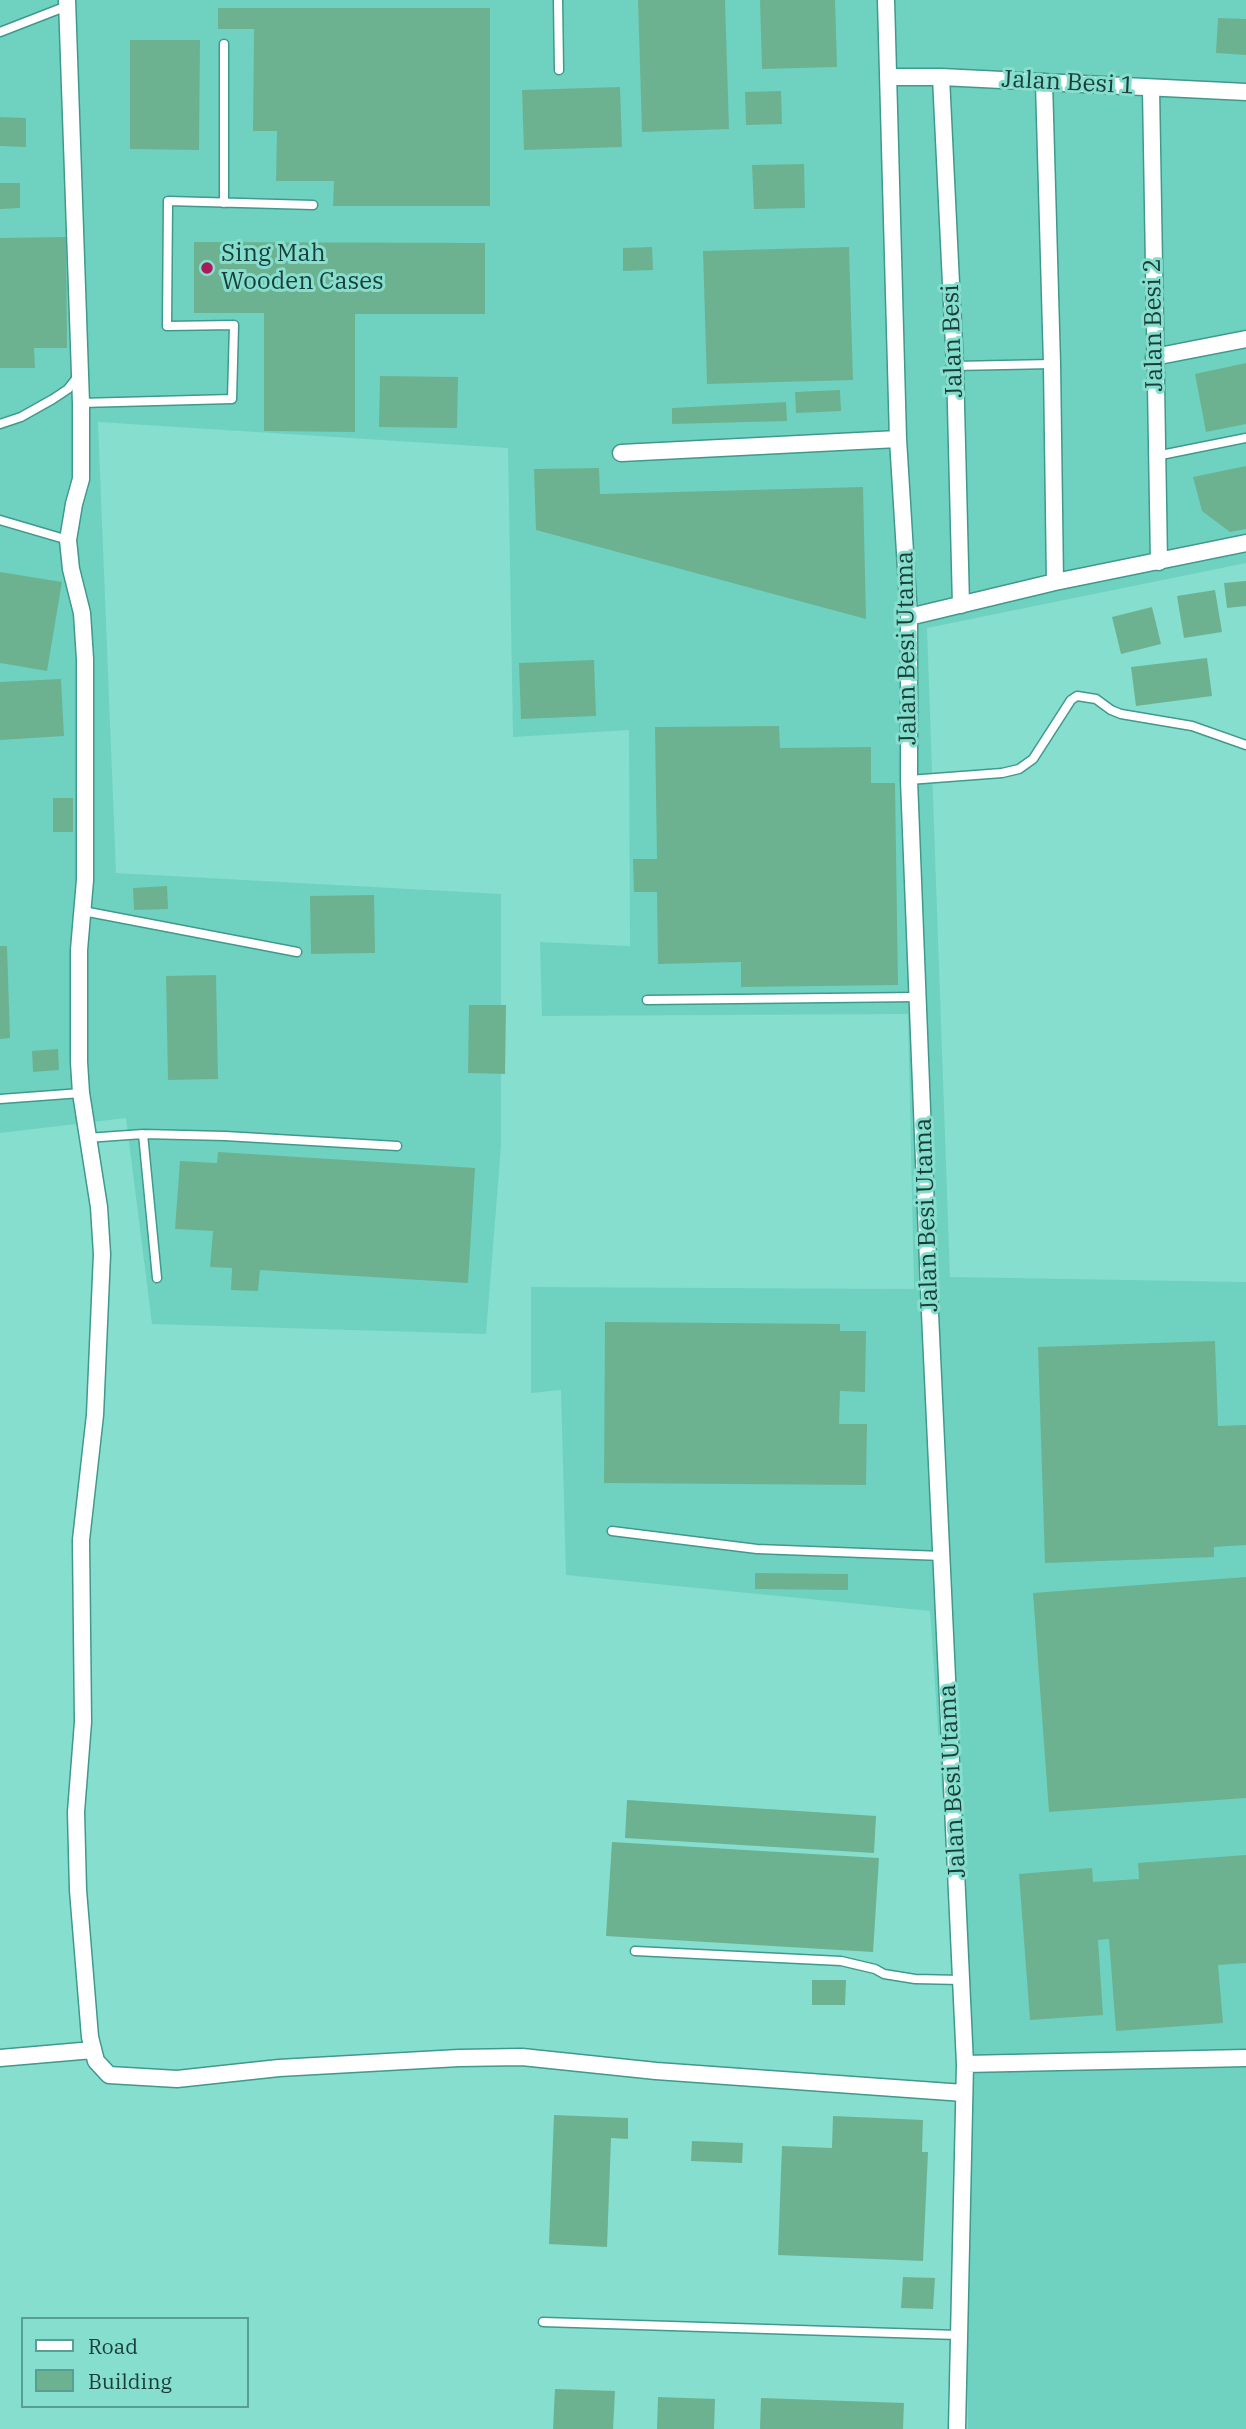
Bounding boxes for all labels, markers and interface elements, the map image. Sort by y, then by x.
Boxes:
street label: Jalan Besi 1 [1001,65,1135,101]
place label: Sing Mah Wooden Cases [221,240,384,296]
street label: Jalan Besi 2 [1138,258,1170,392]
marker: Sing Mah Wooden Cases [199,260,215,276]
street label: Jalan Besi [937,284,969,398]
street label: Jalan Besi Utama [891,551,923,745]
street label: Jalan Besi Utama [909,1117,945,1313]
street label: Jalan Besi Utama [934,1683,972,1879]
legend [21,2317,248,2408]
text: Road [88,2332,138,2360]
text: Building [88,2367,172,2395]

